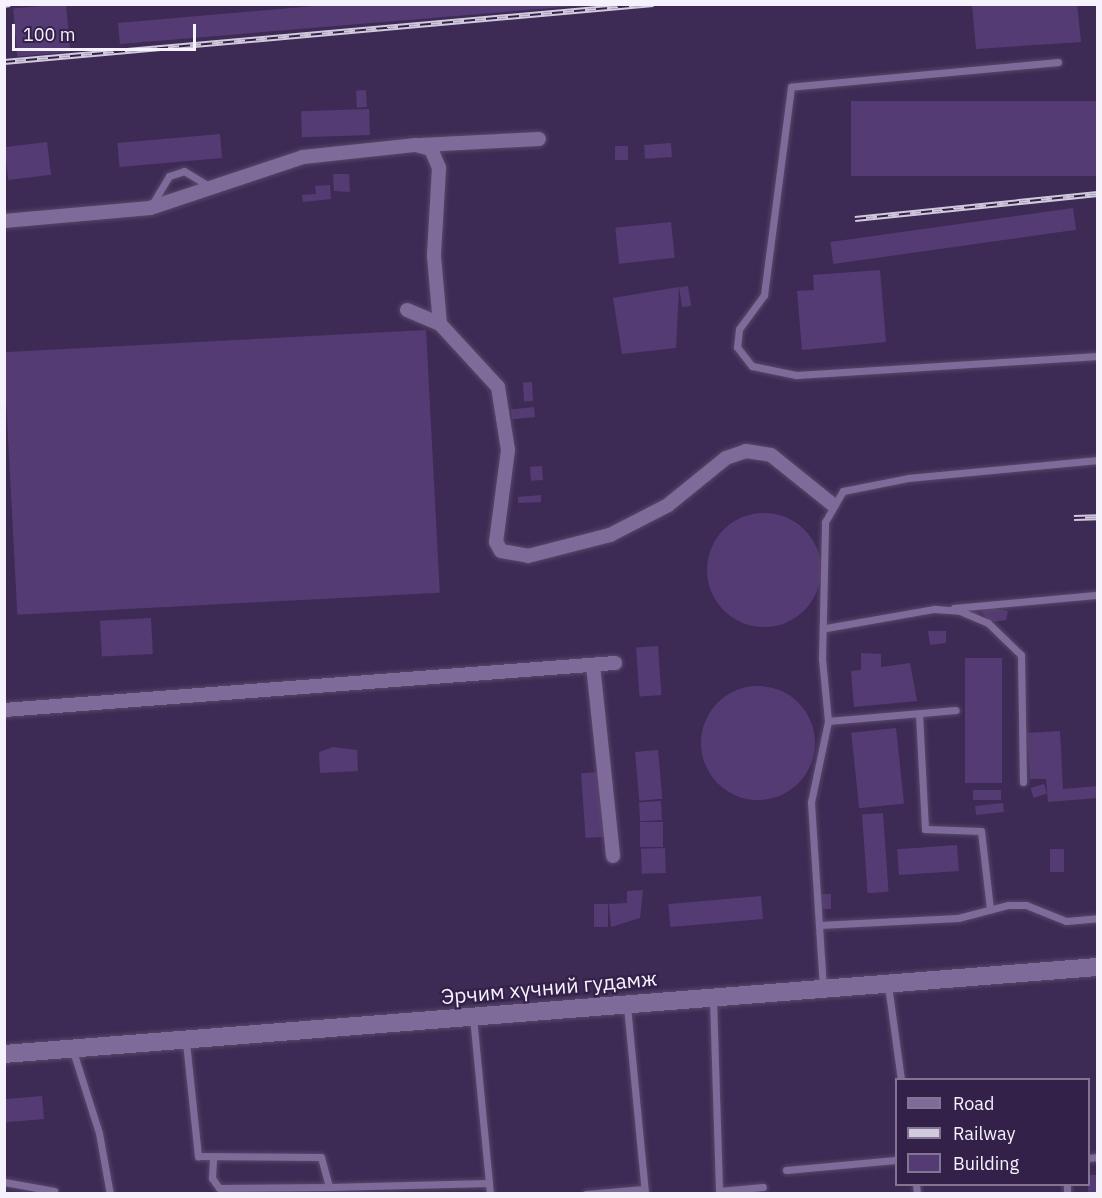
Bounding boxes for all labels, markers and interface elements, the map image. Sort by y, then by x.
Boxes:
scale bar [15,12,200,50]
text: 100 m [23,23,75,46]
street label: Эрчим хүчний гудамж [440,965,658,1009]
legend [895,1078,1090,1186]
text: Road [953,1092,994,1115]
text: Railway [953,1122,1015,1145]
text: Building [953,1152,1019,1175]

